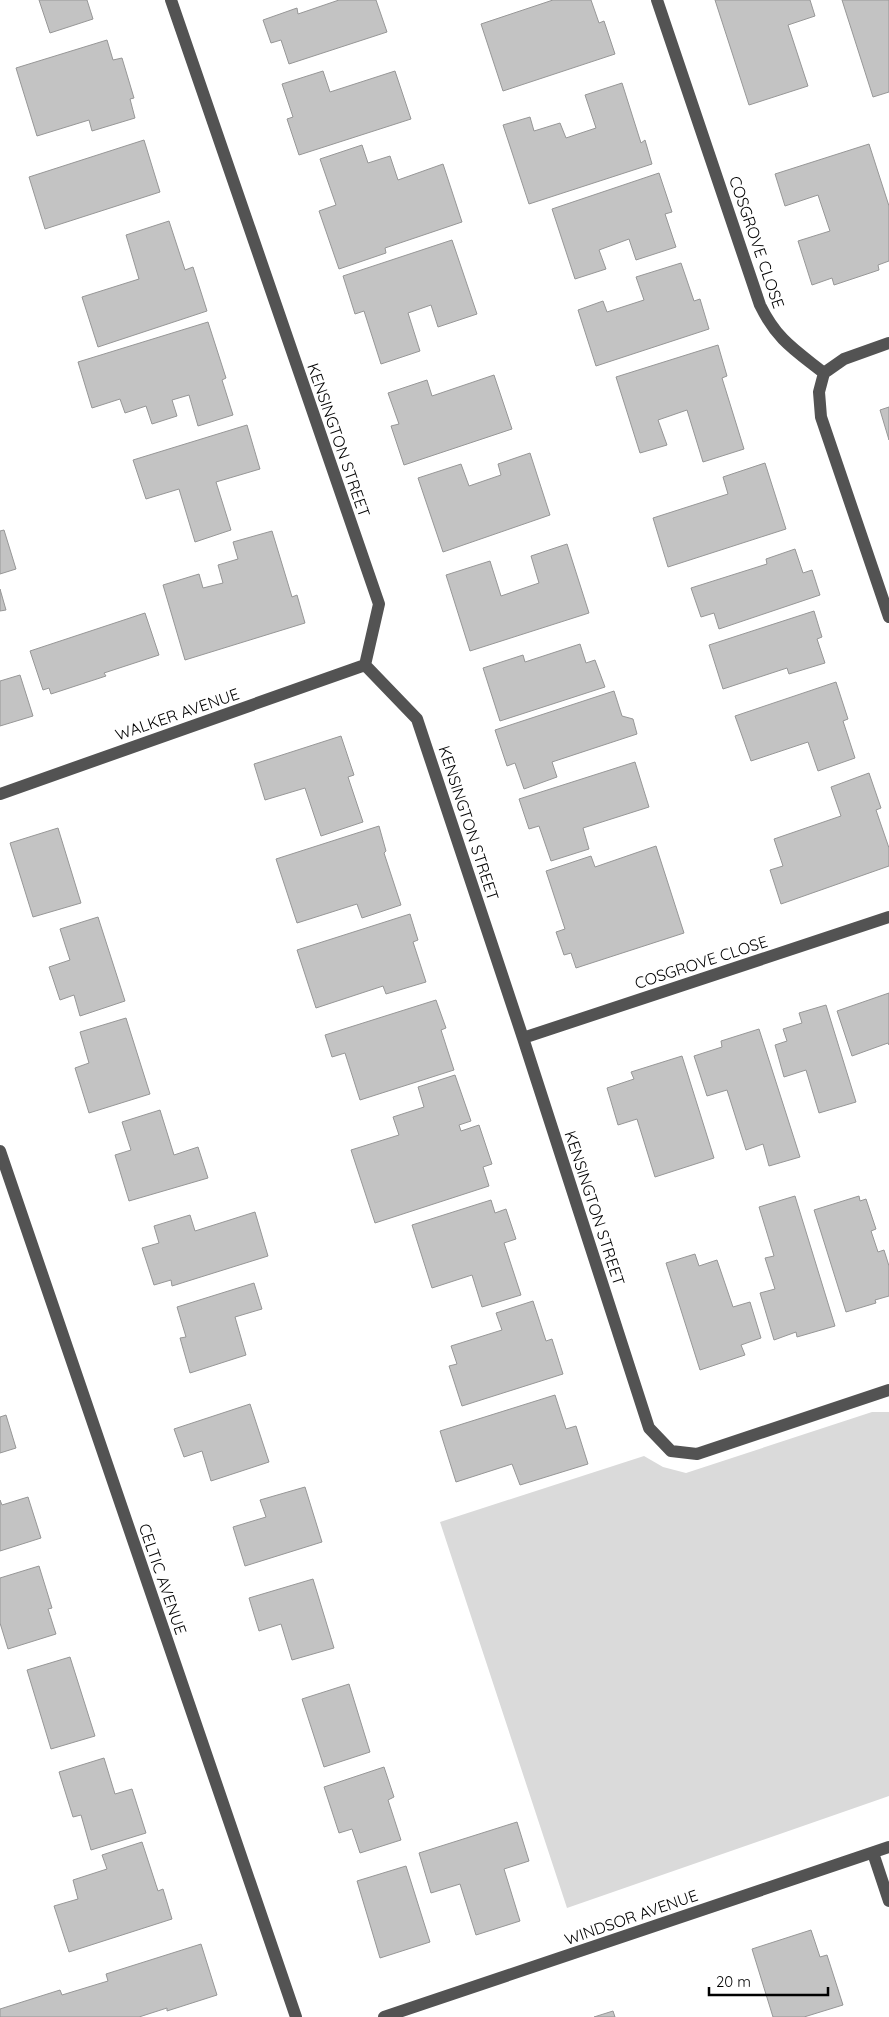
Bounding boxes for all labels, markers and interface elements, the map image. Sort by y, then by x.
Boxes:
street label: COSGROVE CLOSE [725,173,789,311]
street label: KENSINGTON STREET [303,360,375,520]
street label: WALKER AVENUE [112,683,242,745]
street label: KENSINGTON STREET [435,743,504,903]
street label: COSGROVE CLOSE [632,931,770,993]
street label: KENSINGTON STREET [561,1128,630,1288]
street label: CELTIC AVENUE [135,1521,191,1637]
street label: WINDSOR AVENUE [562,1885,700,1949]
scale bar [709,1964,828,1996]
text: 20 m [716,1972,751,1991]

